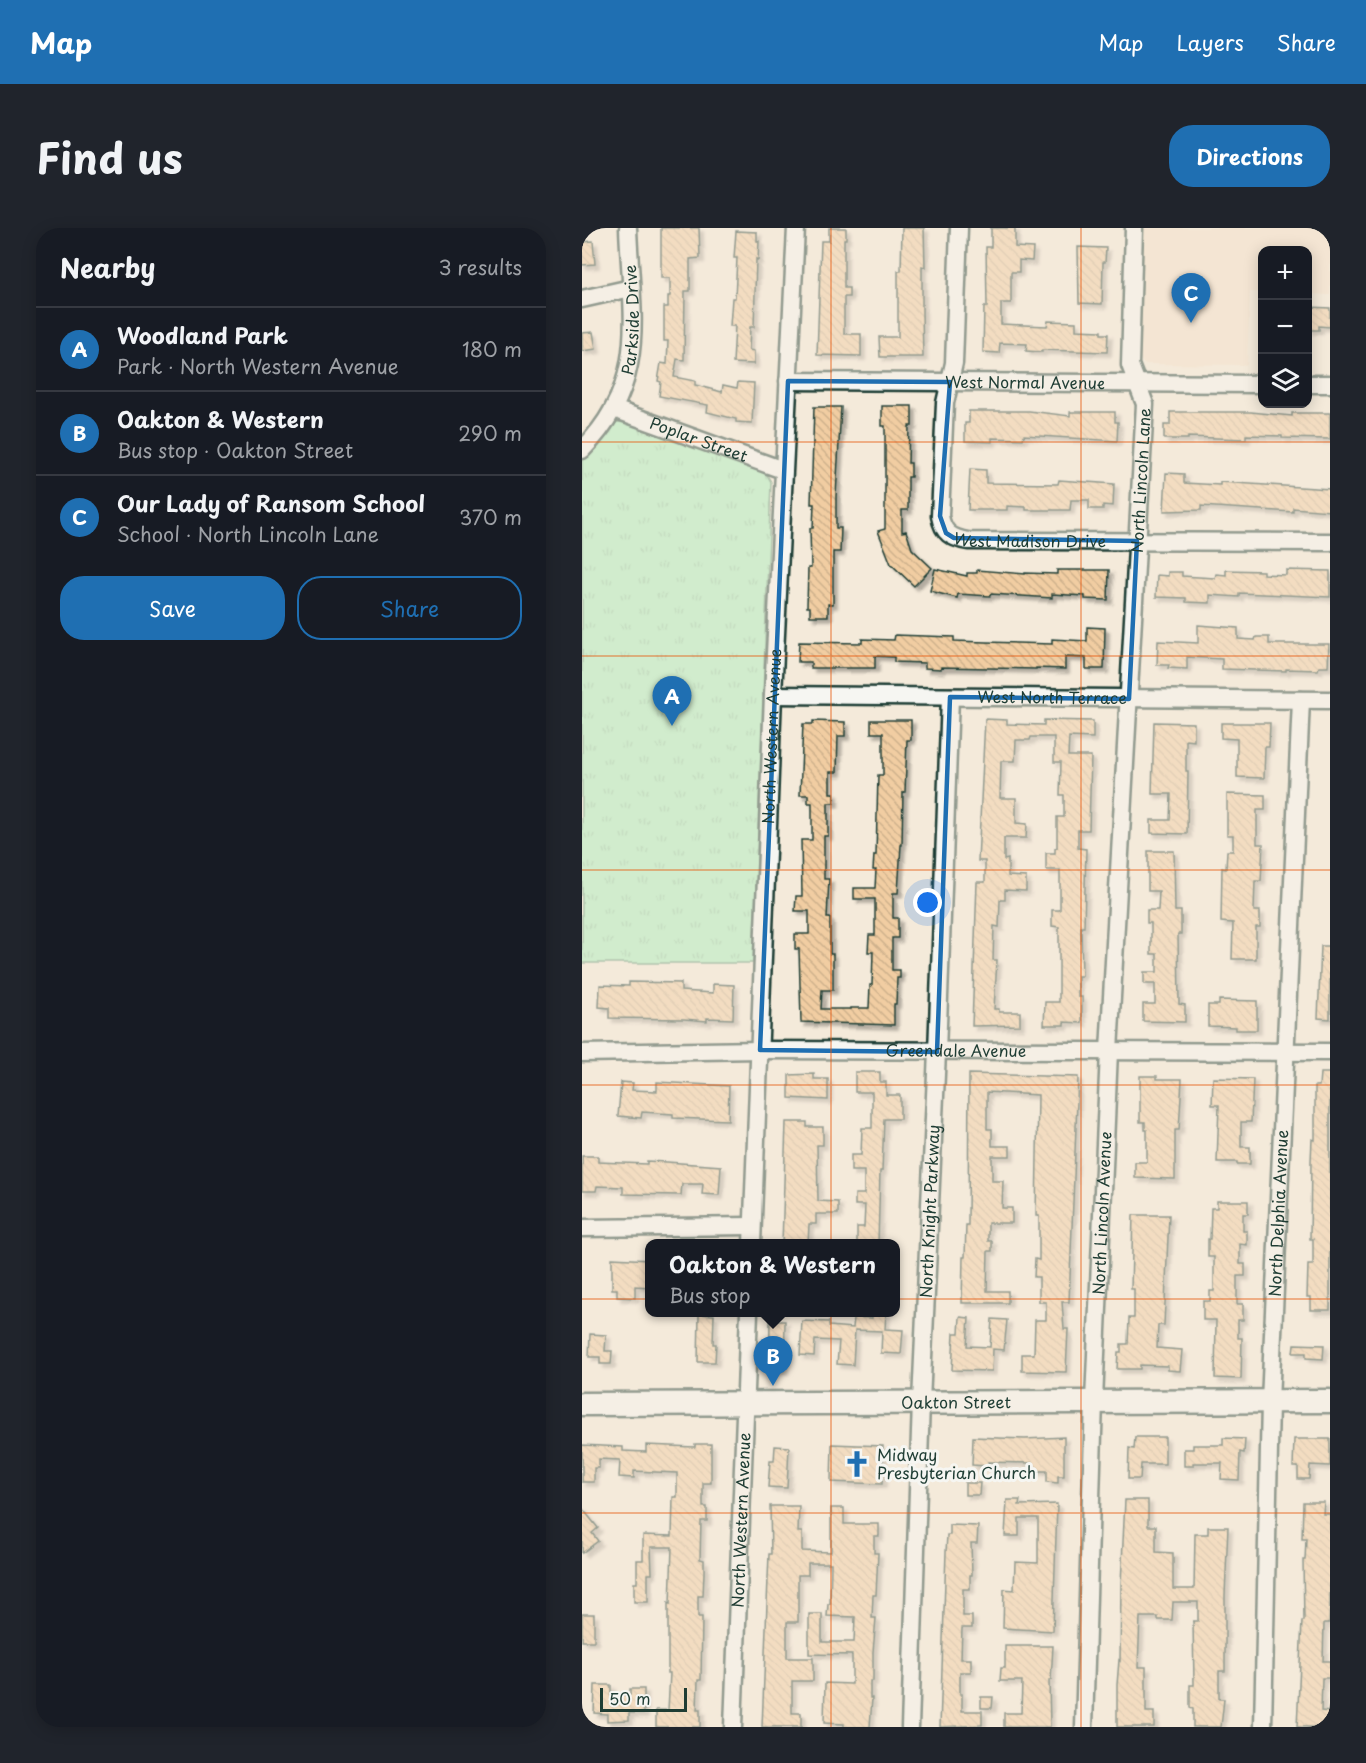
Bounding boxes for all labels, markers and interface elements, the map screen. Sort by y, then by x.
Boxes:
text: Map [30,21,92,64]
text: Map [1099,26,1143,58]
text: Layers [1176,26,1244,58]
text: Share [1277,26,1336,58]
text: Find us [36,125,183,188]
button: Directions [1169,125,1330,187]
map controls [1258,246,1312,408]
button: + [1258,246,1312,300]
text: Nearby [60,248,155,287]
text: 3 results [439,252,522,282]
street label: Parkside Drive [614,264,644,377]
pin: C [1172,274,1210,323]
button: − [1258,300,1312,354]
text: Woodland Park [117,318,288,351]
text: A [72,334,87,364]
text: 180 m [462,334,522,364]
text: Park · North Western Avenue [117,351,399,381]
button: layers [1258,354,1312,408]
street label: West Normal Avenue [945,369,1105,394]
text: Oakton & Western [117,402,324,435]
street label: North Lincoln Lane [1124,407,1156,553]
street label: Poplar Street [647,410,752,467]
text: B [73,418,86,448]
text: 290 m [458,418,522,448]
text: Bus stop · Oakton Street [117,435,353,465]
text: Our Lady of Ransom School [117,486,425,519]
text: C [72,502,87,532]
text: 370 m [459,502,522,532]
text: School · North Lincoln Lane [117,519,379,549]
street label: West Madison Drive [951,525,1106,553]
button: Save [60,576,285,640]
button: Share [297,576,522,640]
street label: North Western Avenue [755,648,786,824]
pin: A [652,676,692,726]
street label: West North Terrace [977,684,1127,709]
your location [913,888,942,917]
street label: Greendale Avenue [886,1037,1026,1062]
street label: North Knight Parkway [913,1124,945,1298]
street label: North Delphia Avenue [1262,1129,1293,1297]
street label: North Lincoln Avenue [1086,1131,1117,1295]
popup [645,1239,900,1317]
text: Oakton & Western [669,1247,876,1280]
text: Bus stop [669,1280,750,1310]
pin: B [754,1336,792,1386]
street label: Oakton Street [901,1389,1011,1414]
street label: North Western Avenue [725,1432,755,1608]
place label: Midway Presbyterian Church [877,1442,1036,1484]
church icon: Midway Presbyterian Church [842,1449,872,1479]
scale bar [600,1685,687,1712]
text: 50 m [609,1686,650,1710]

